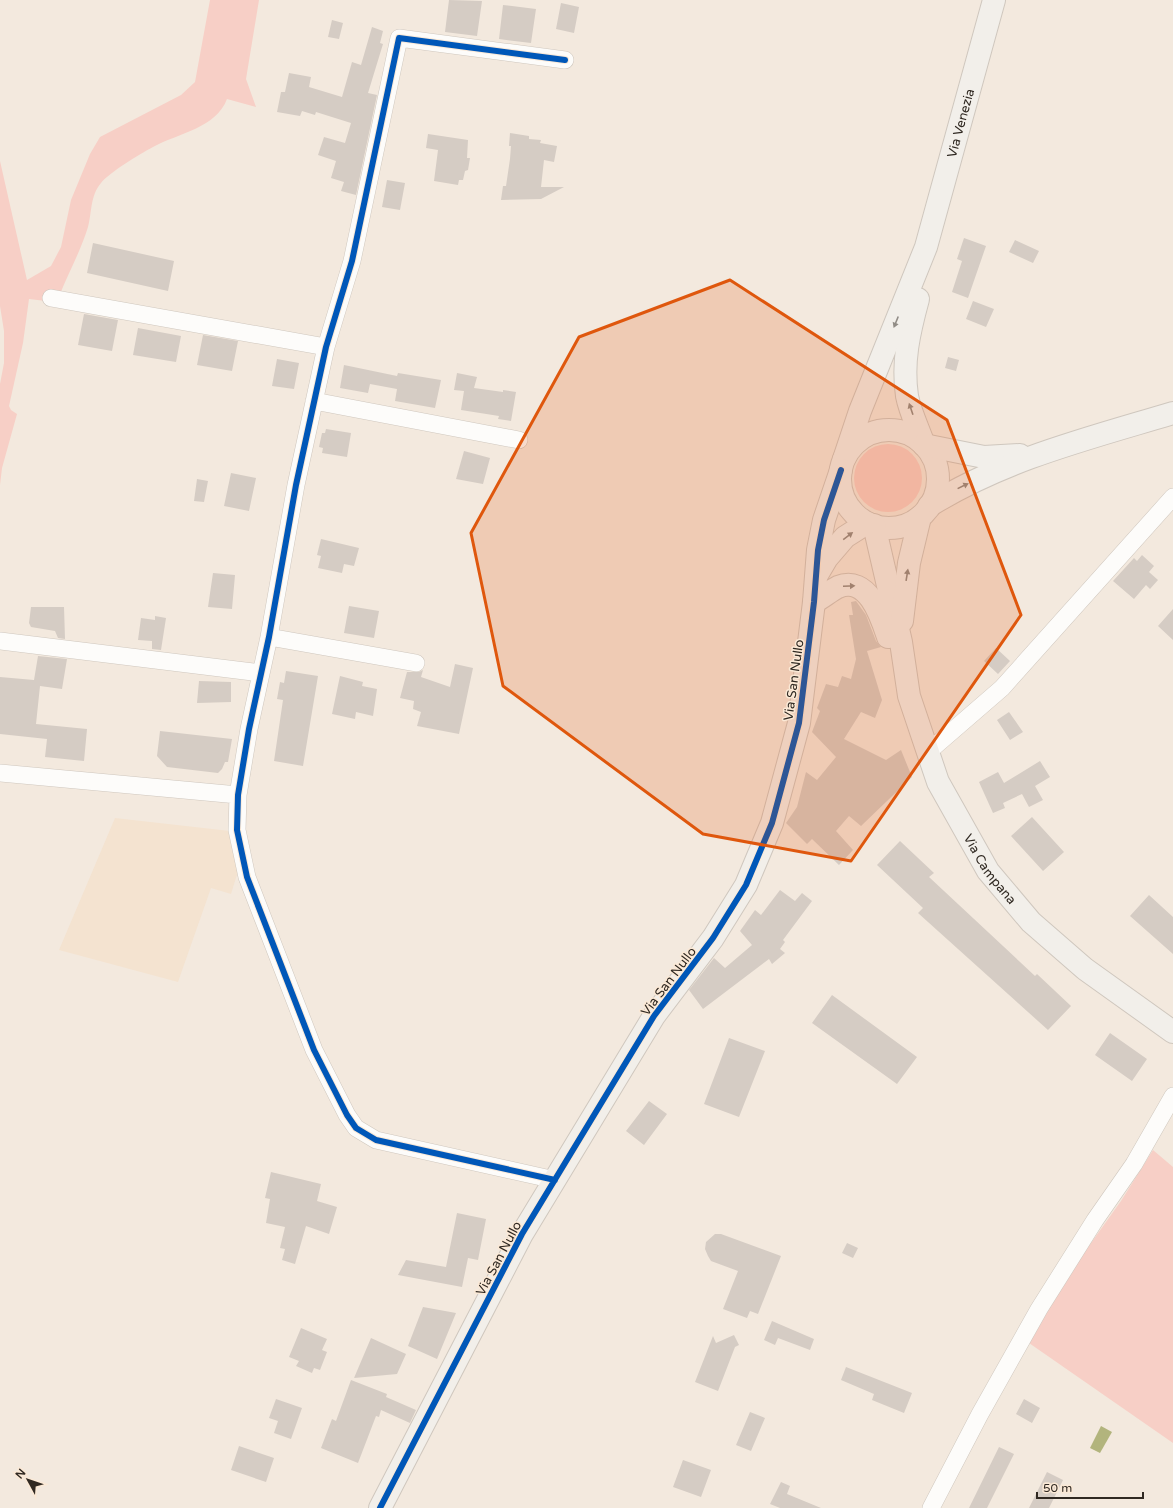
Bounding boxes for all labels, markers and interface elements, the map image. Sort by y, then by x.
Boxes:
street label: Via Venezia [944,87,978,160]
one-way arrow [892,316,898,328]
one-way arrow [908,402,914,414]
one-way arrow [957,483,969,489]
one-way arrow [842,532,853,540]
one-way arrow [904,569,910,582]
one-way arrow [842,583,855,589]
street label: Via San Nullo [780,638,808,722]
street label: Via Campana [960,831,1019,908]
street label: Via San Nullo [638,944,700,1019]
street label: Via San Nullo [473,1218,525,1298]
north arrow [8,1460,48,1500]
text: N [13,1466,29,1481]
scale bar [1037,1474,1143,1500]
text: 50 m [1043,1481,1072,1495]

